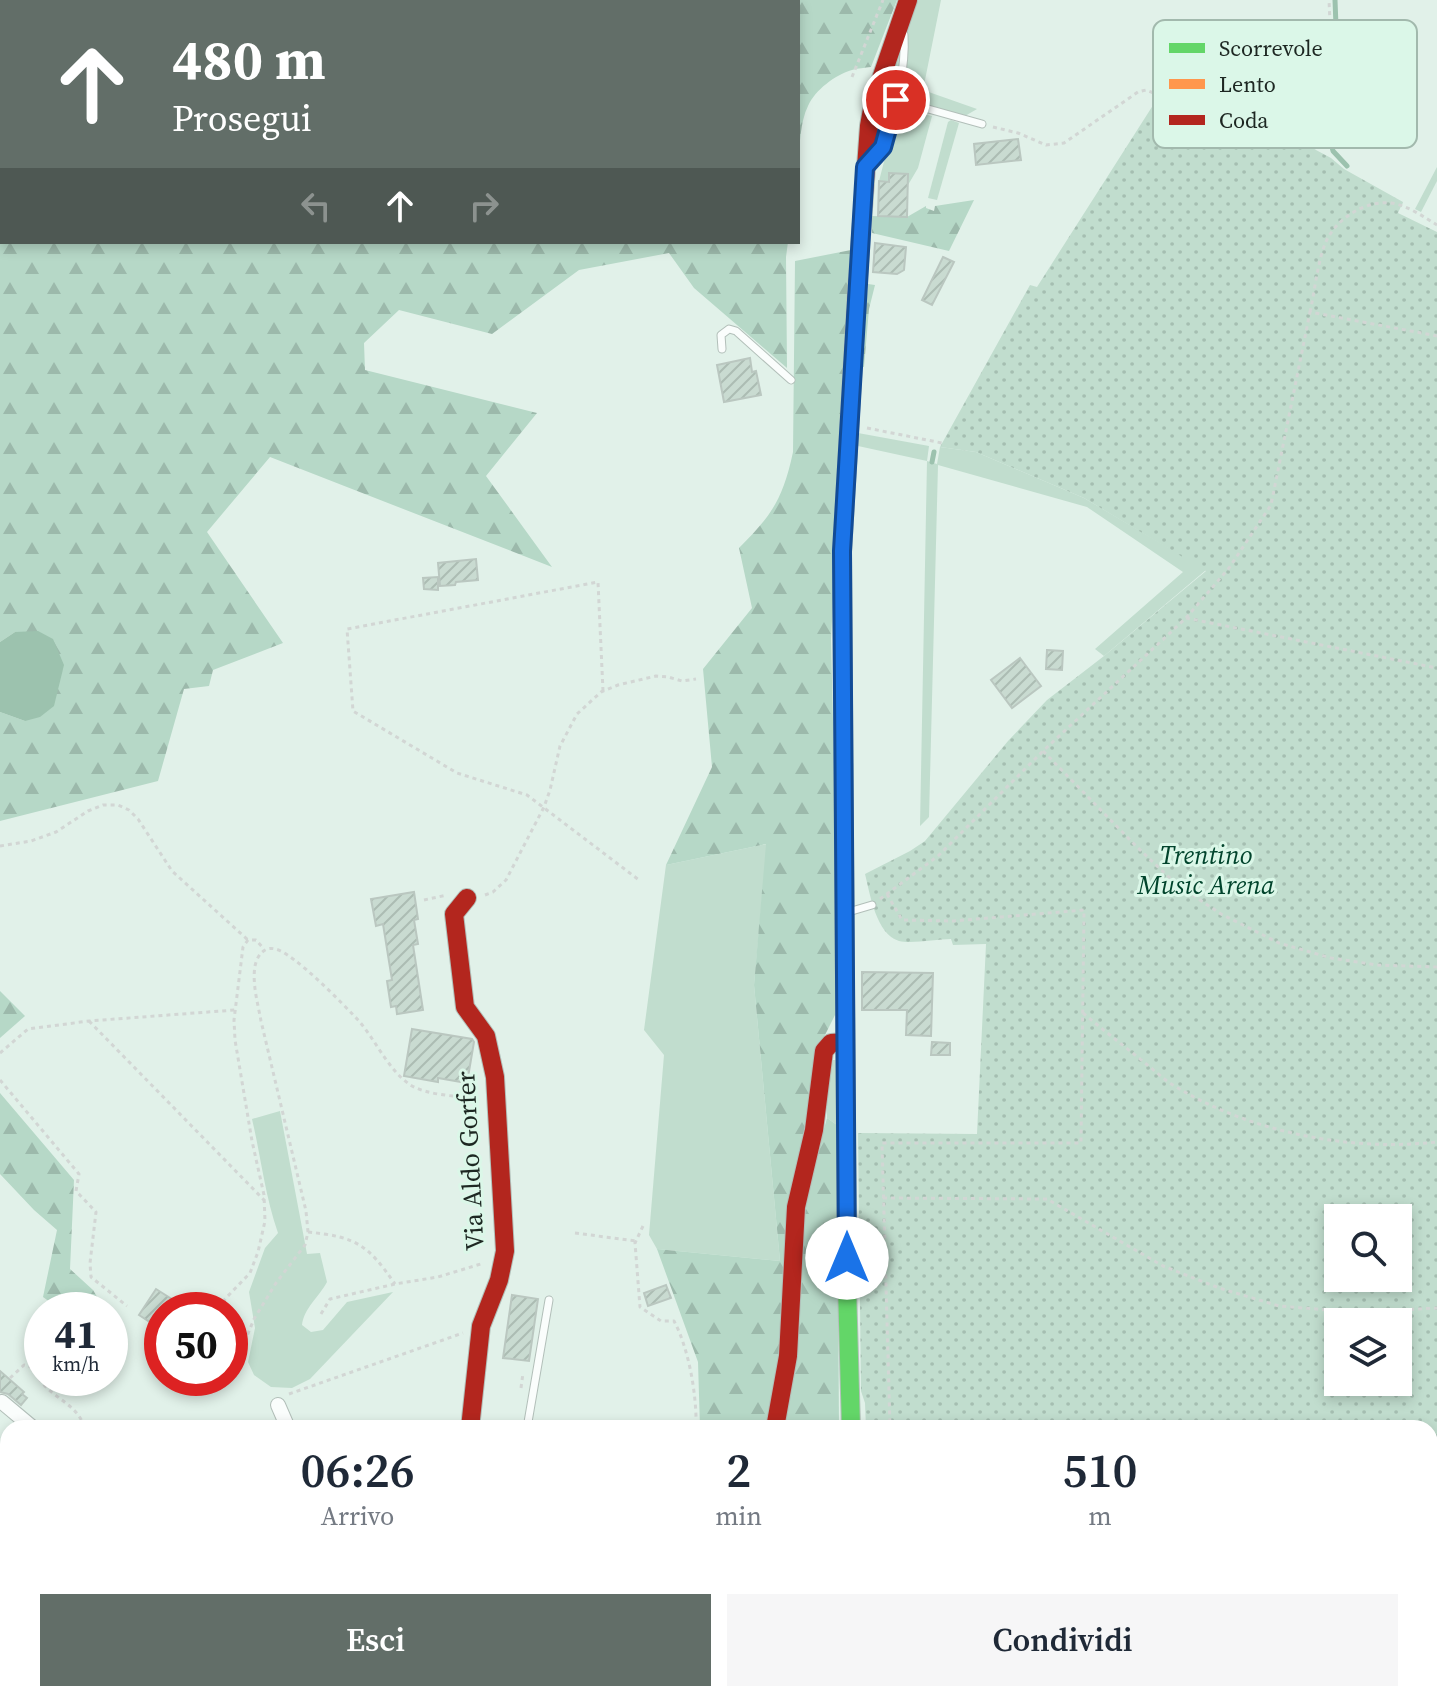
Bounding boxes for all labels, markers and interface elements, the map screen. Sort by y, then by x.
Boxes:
legend [1153,20,1417,148]
text: 480 m [172,21,326,98]
icon: ahead [40,32,144,136]
text: Scorrevole [1219,33,1323,63]
pin [862,66,930,134]
text: Lento [1219,69,1276,99]
icon: arrive [874,78,918,122]
text: Prosegui [172,94,312,143]
text: Coda [1219,105,1269,135]
icon: left [294,184,338,228]
icon: ahead [378,184,422,228]
icon: right [462,184,506,228]
park label: Trentino Music Arena [1136,837,1275,903]
street label: Via Aldo Gorfer [447,1070,493,1252]
map controls [1324,1204,1412,1396]
button: search [1324,1204,1412,1292]
position arrow [805,1216,889,1300]
speed limit sign: 50 [144,1292,248,1396]
text: 41 [54,1307,98,1361]
button: layers [1324,1308,1412,1396]
text: km/h [52,1350,100,1378]
text: 06:26 [300,1437,415,1503]
text: 2 [726,1437,751,1503]
text: 510 [1063,1437,1137,1503]
text: Arrivo [321,1498,394,1534]
text: min [715,1498,762,1534]
text: m [1088,1498,1112,1534]
button: Esci [40,1594,711,1686]
button: Condividi [727,1594,1398,1686]

